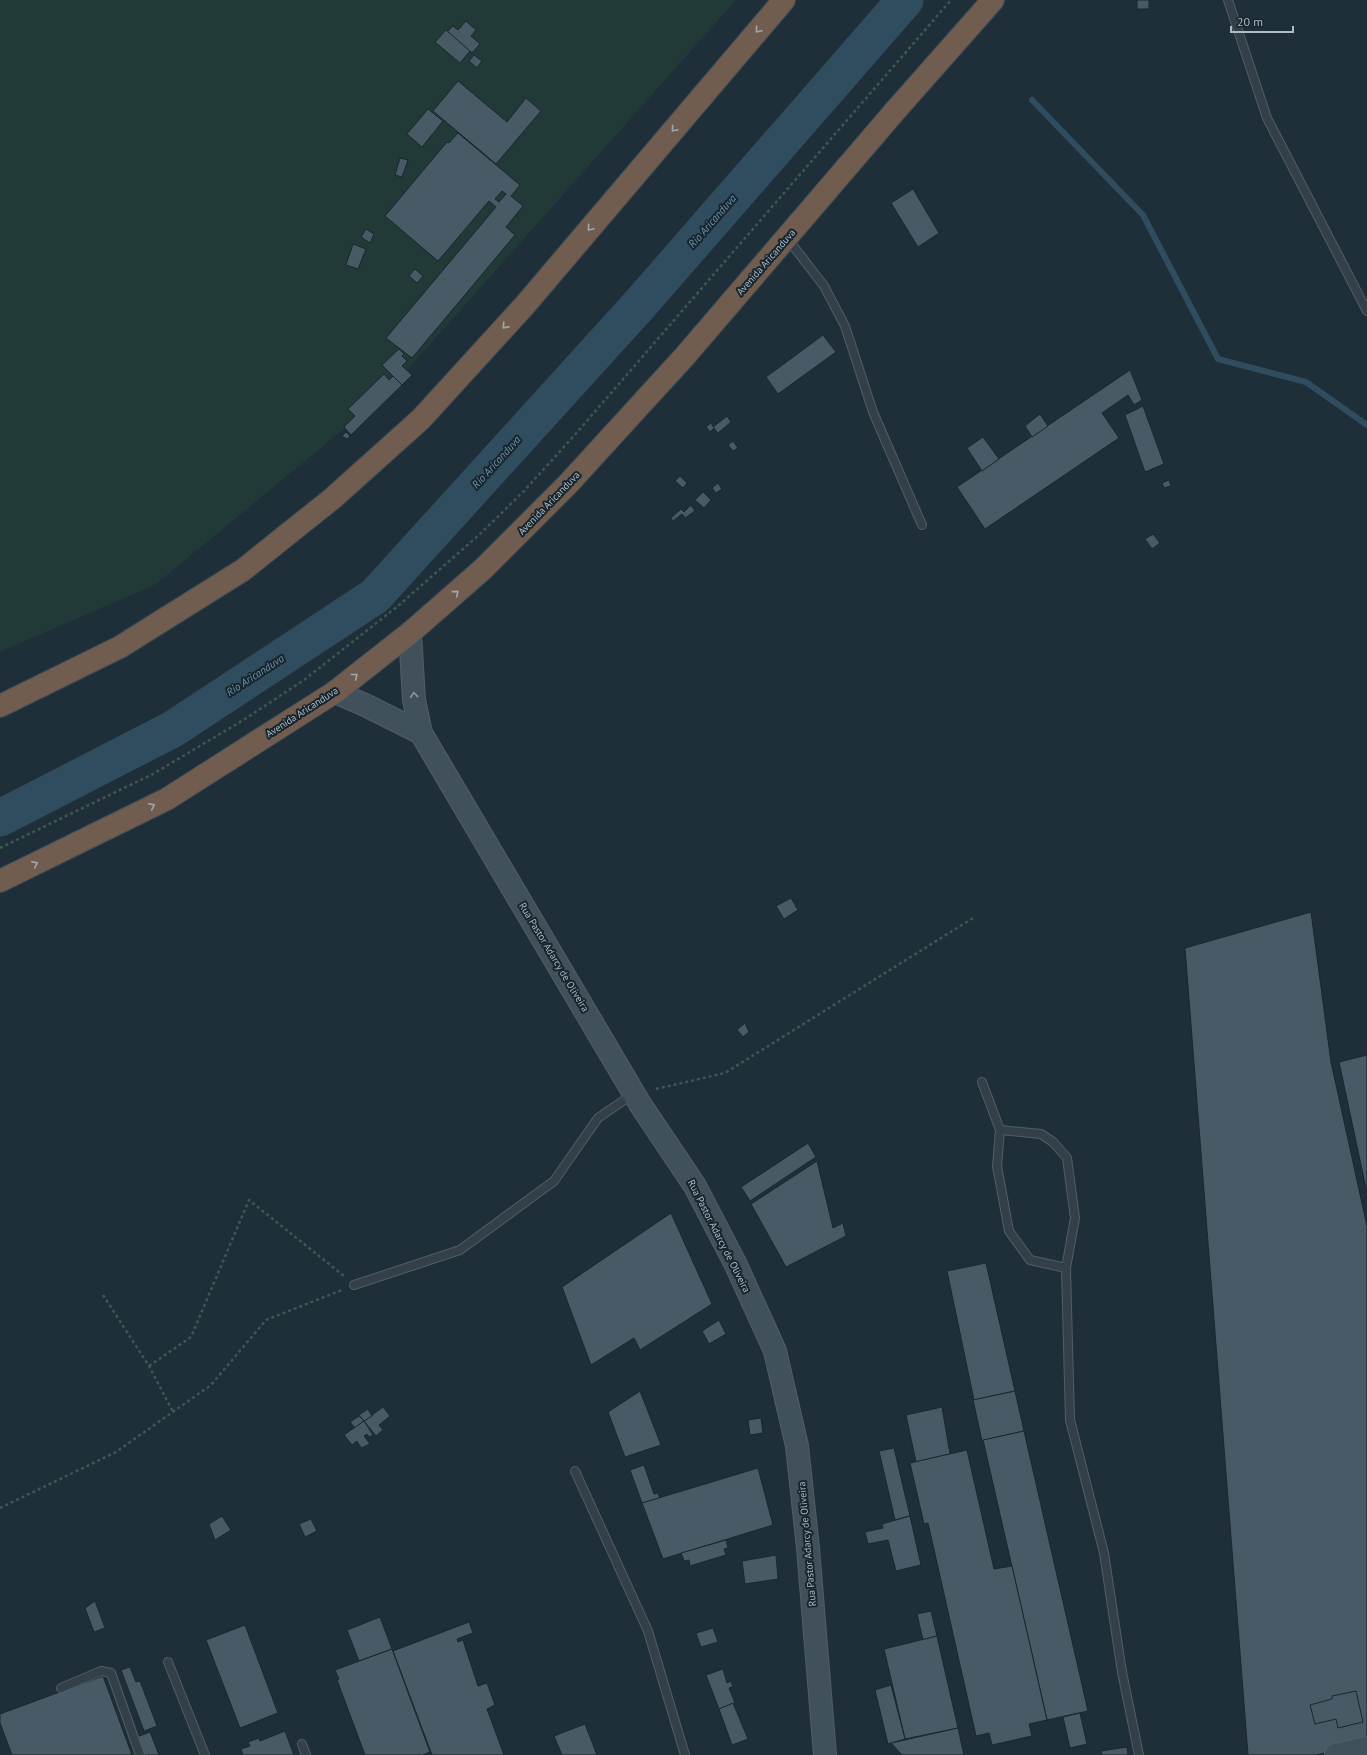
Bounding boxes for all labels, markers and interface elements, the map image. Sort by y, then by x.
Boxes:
scale bar [1231,8,1293,34]
text: 20 m [1237,14,1263,29]
one-way arrow [756,25,763,32]
one-way arrow [672,124,679,132]
water label: Rio Aricanduva [685,191,739,251]
one-way arrow [588,223,595,231]
street label: Avenida Aricanduva [734,226,798,298]
one-way arrow [503,321,510,329]
water label: Rio Aricanduva [469,432,524,491]
street label: Avenida Aricanduva [515,468,583,538]
one-way arrow [451,591,458,598]
water label: Rio Aricanduva [223,651,287,699]
one-way arrow [351,673,358,680]
street label: Avenida Aricanduva [263,684,341,740]
one-way arrow [409,692,418,698]
one-way arrow [147,803,155,811]
one-way arrow [31,861,38,869]
street label: Rua Pastor Adarcy de Oliveira [516,900,592,1014]
street label: Rua Pastor Adarcy de Oliveira [685,1177,753,1295]
street label: Rua Pastor Adarcy de Oliveira [795,1481,819,1607]

